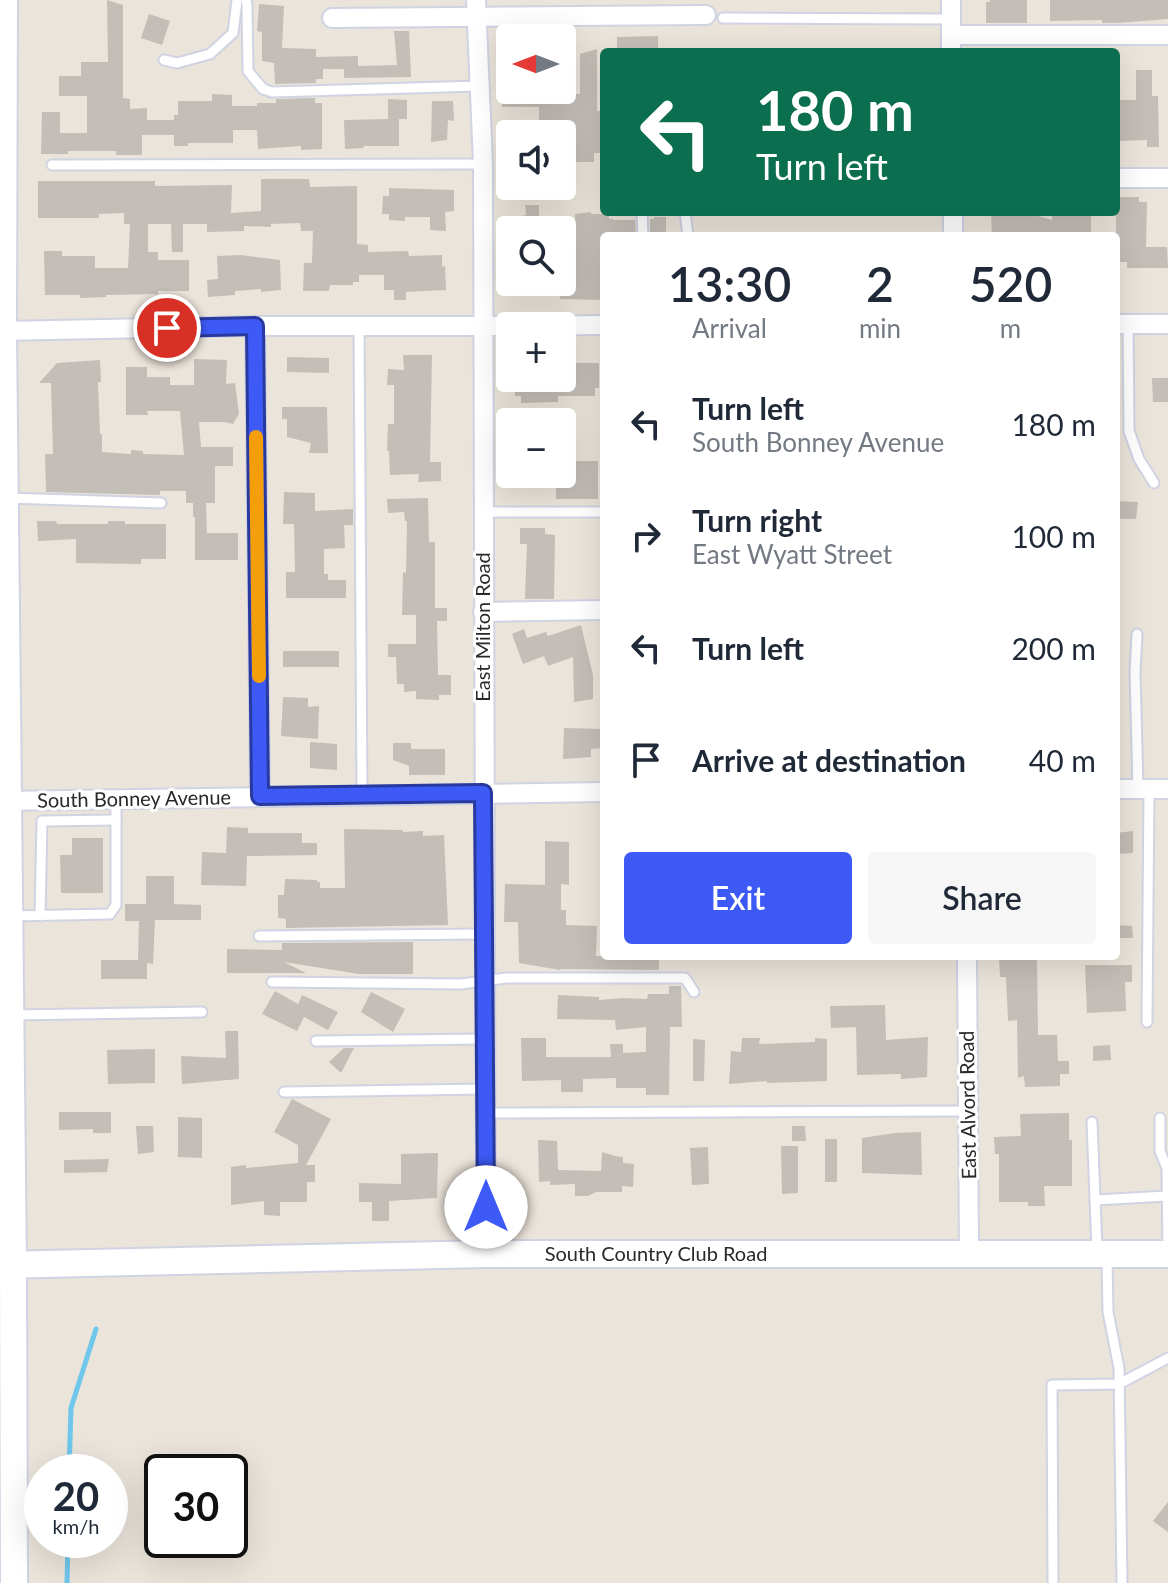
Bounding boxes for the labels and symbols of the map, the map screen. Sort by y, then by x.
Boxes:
north arrow [496,24,576,104]
pin [133,294,201,362]
street label: East Milton Road [470,552,494,702]
street label: South Bonney Avenue [37,784,231,812]
street label: East Alvord Road [954,1030,980,1180]
position arrow [444,1165,528,1249]
street label: South Country Club Road [545,1241,767,1265]
speed limit sign: 30 [144,1454,248,1558]

